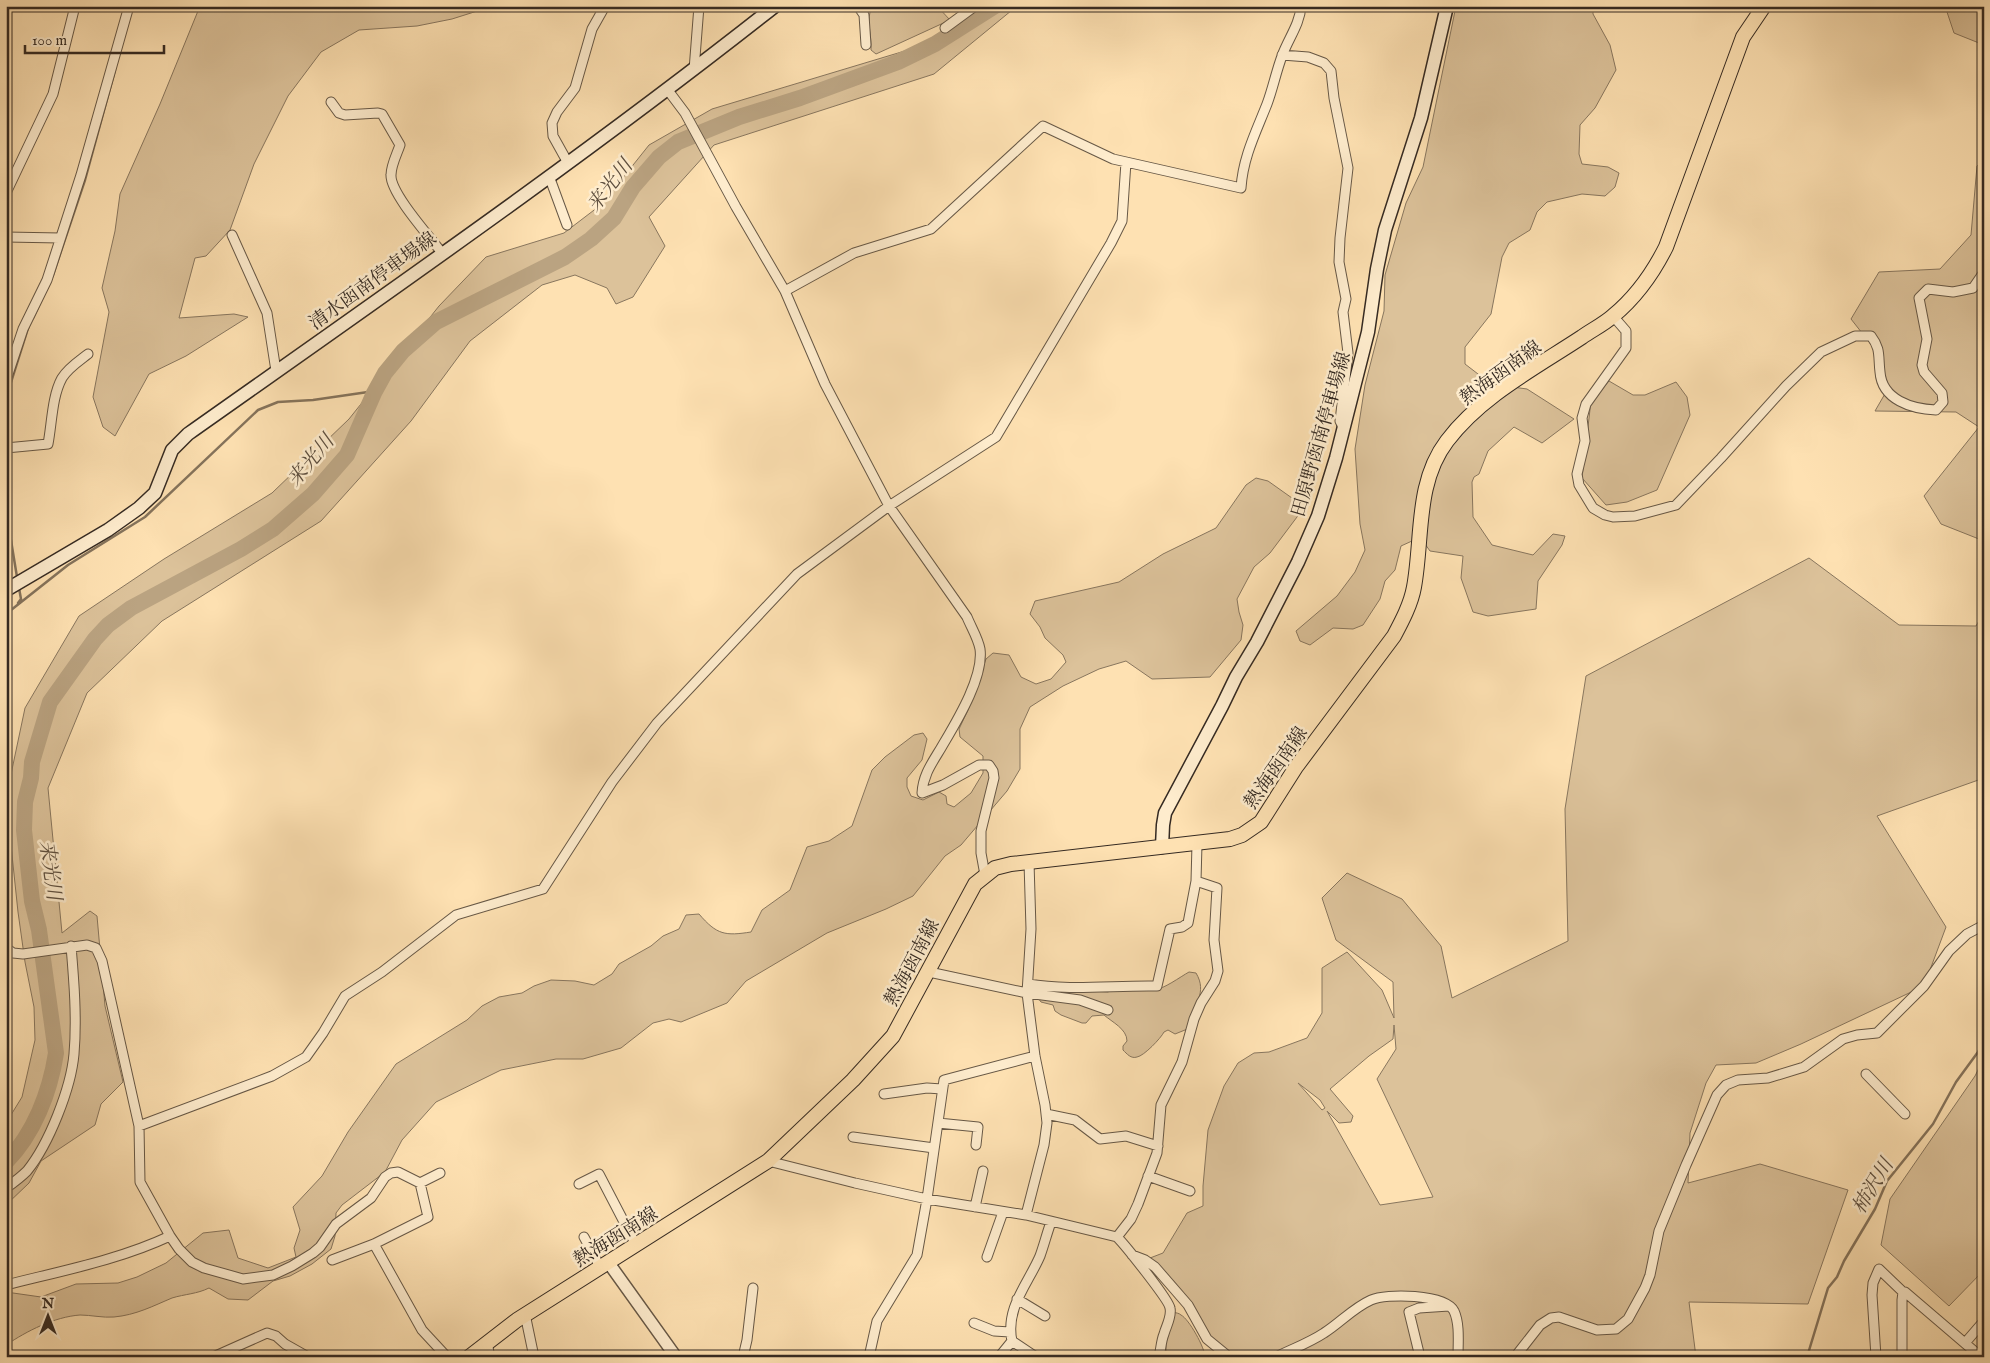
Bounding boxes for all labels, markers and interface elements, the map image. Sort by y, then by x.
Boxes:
scale bar [25,22,164,54]
text: 100 m [32,31,68,50]
water label: 来光川 [582,153,640,217]
street label: 清水函南停車場線 [305,227,442,336]
street label: 熱海函南線 [1456,336,1547,411]
street label: 田原野函南停車場線 [1287,349,1357,520]
water label: 来光川 [282,428,341,492]
street label: 熱海函南線 [1240,722,1314,814]
water label: 来光川 [33,839,66,904]
street label: 熱海函南線 [880,915,946,1011]
water label: 柿沢川 [1847,1153,1900,1219]
street label: 熱海函南線 [569,1202,663,1273]
north arrow [22,1290,72,1340]
text: N [41,1295,54,1313]

